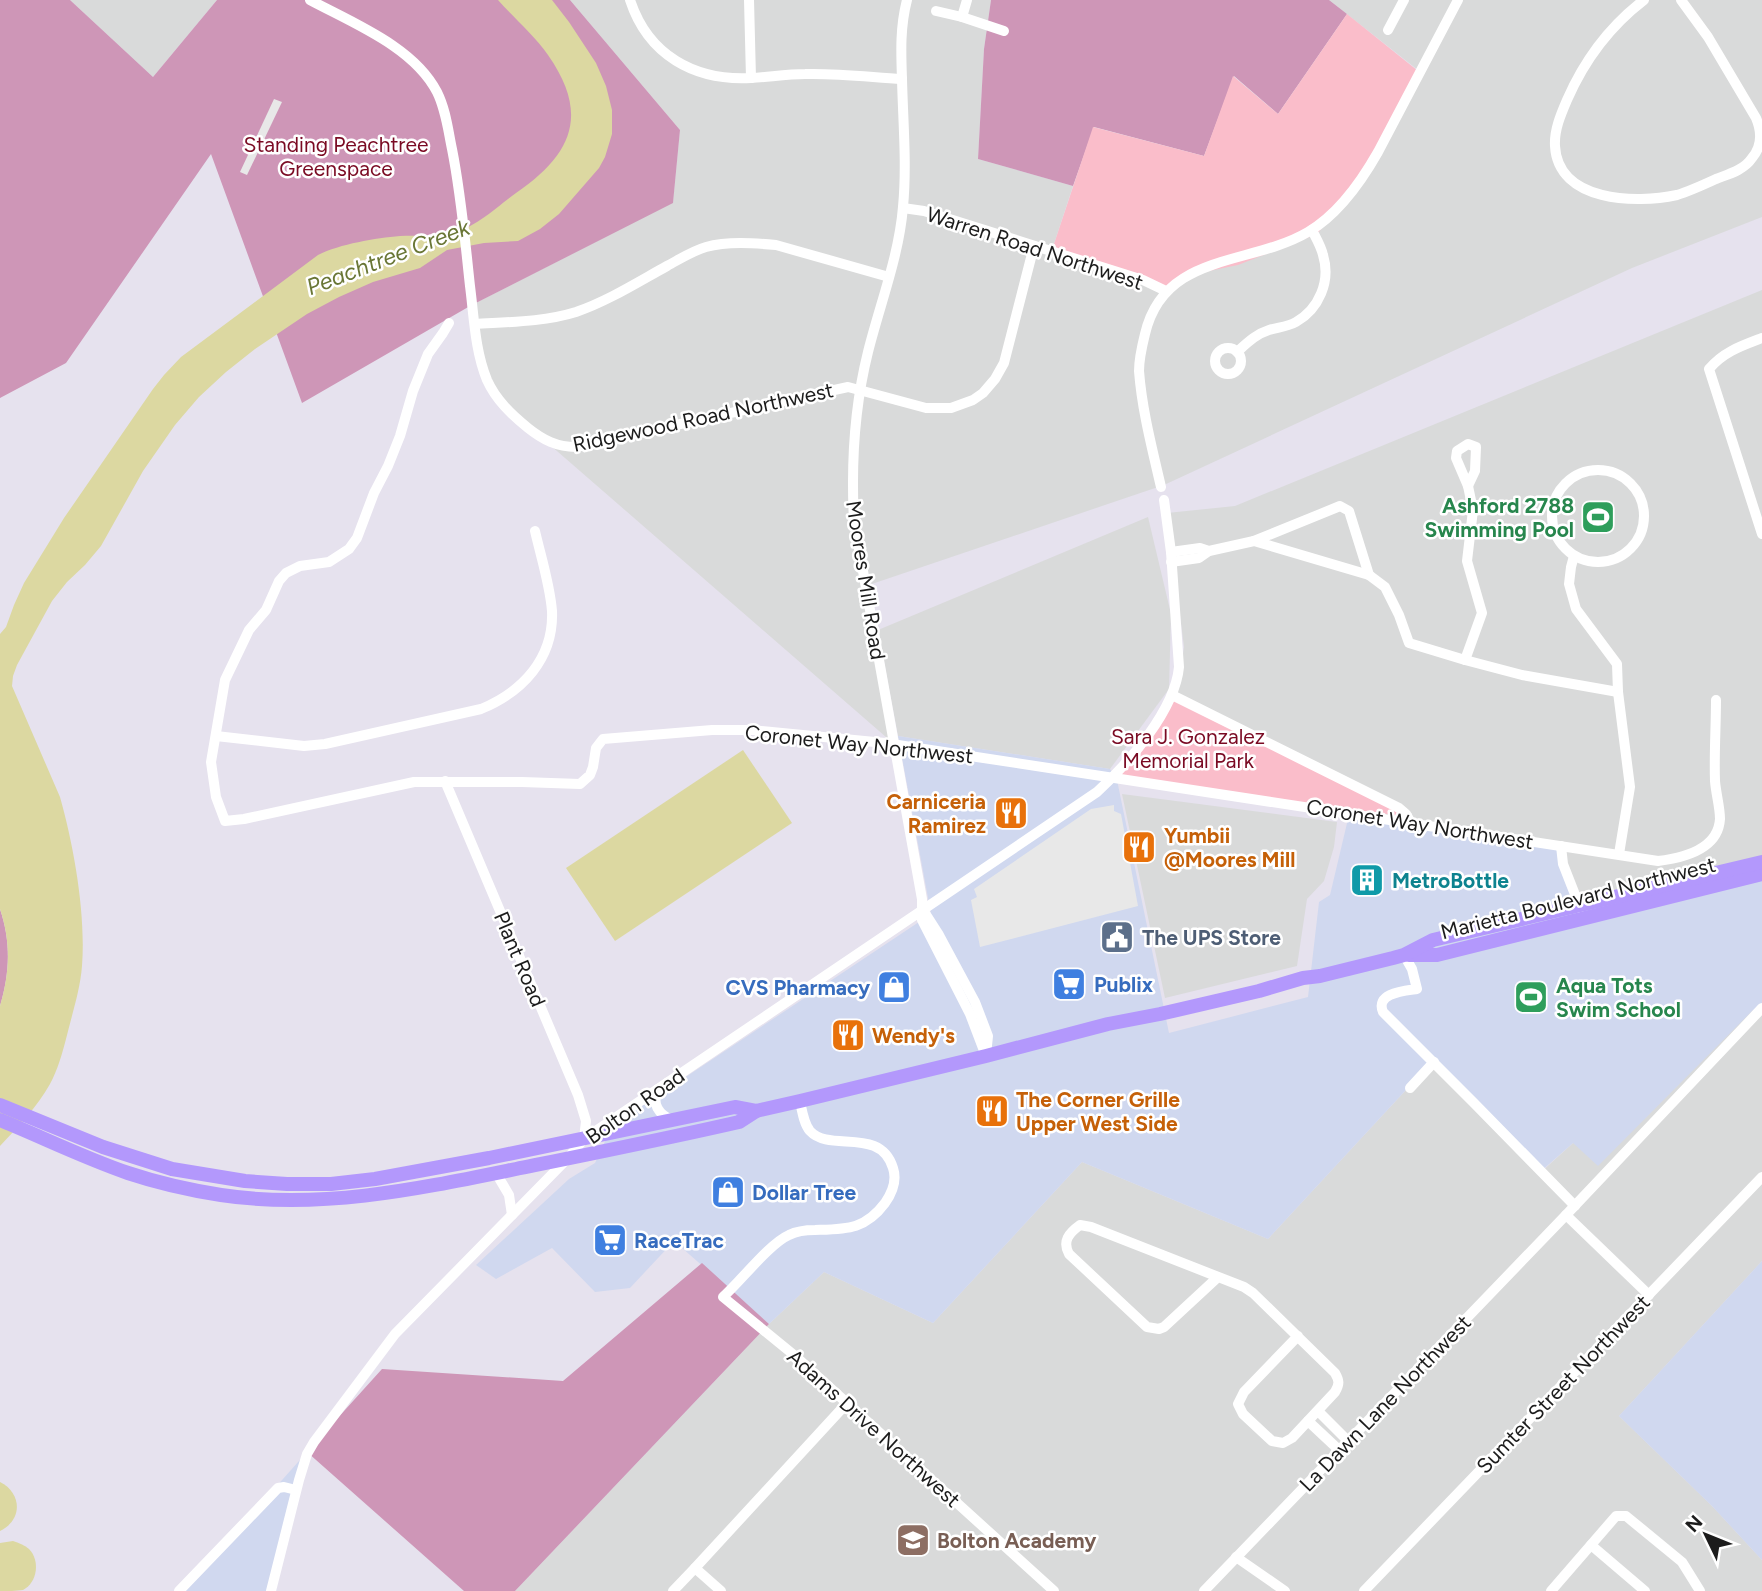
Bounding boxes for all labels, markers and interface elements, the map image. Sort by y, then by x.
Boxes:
park label: Standing Peachtree Greenspace [244,132,428,181]
street label: Warren Road Northwest [923,201,1147,295]
water label: Peachtree Creek [302,213,474,301]
street label: Ridgewood Road Northwest [570,377,836,457]
place label: Ashford 2788 Swimming Pool [1425,493,1574,542]
street label: Moores Mill Road [841,498,891,662]
sports icon: Ashford 2788 Swimming Pool [1579,498,1617,536]
street label: Coronet Way Northwest [744,720,974,768]
park label: Sara J. Gonzalez Memorial Park [1111,724,1265,773]
place label: Carniceria Ramirez [886,789,986,838]
restaurant icon: Carniceria Ramirez [992,794,1030,832]
street label: Coronet Way Northwest [1305,794,1535,854]
place label: Yumbii @Moores Mill [1164,823,1295,872]
restaurant icon: Yumbii @Moores Mill [1120,828,1158,866]
street label: Marietta Boulevard Northwest [1438,852,1718,944]
building icon: MetroBottle [1348,861,1386,899]
place label: MetroBottle [1392,868,1509,893]
street label: Plant Road [489,908,551,1010]
public building icon: The UPS Store [1098,918,1136,956]
place label: The UPS Store [1142,925,1281,950]
supermarket icon: Publix [1050,965,1088,1003]
shop icon: CVS Pharmacy [875,968,913,1006]
place label: Publix [1094,972,1154,997]
place label: Aqua Tots Swim School [1556,973,1681,1022]
place label: CVS Pharmacy [725,975,871,1000]
sports icon: Aqua Tots Swim School [1512,978,1550,1016]
restaurant icon: Wendy's [829,1016,867,1054]
place label: Wendy's [872,1023,955,1048]
street label: Bolton Road [581,1063,689,1149]
place label: The Corner Grille Upper West Side [1016,1087,1180,1136]
restaurant icon: The Corner Grille Upper West Side [973,1092,1011,1130]
shop icon: Dollar Tree [709,1173,747,1211]
place label: Dollar Tree [752,1180,856,1205]
supermarket icon: RaceTrac [591,1221,629,1259]
place label: RaceTrac [634,1228,724,1253]
street label: Sumter Street Northwest [1471,1289,1655,1478]
street label: La Dawn Lane Northwest [1294,1310,1476,1496]
street label: Adams Drive Northwest [782,1344,966,1512]
north arrow [1671,1500,1741,1570]
text: N [1681,1511,1707,1537]
school or university icon: Bolton Academy [894,1521,932,1559]
place label: Bolton Academy [937,1528,1097,1553]

